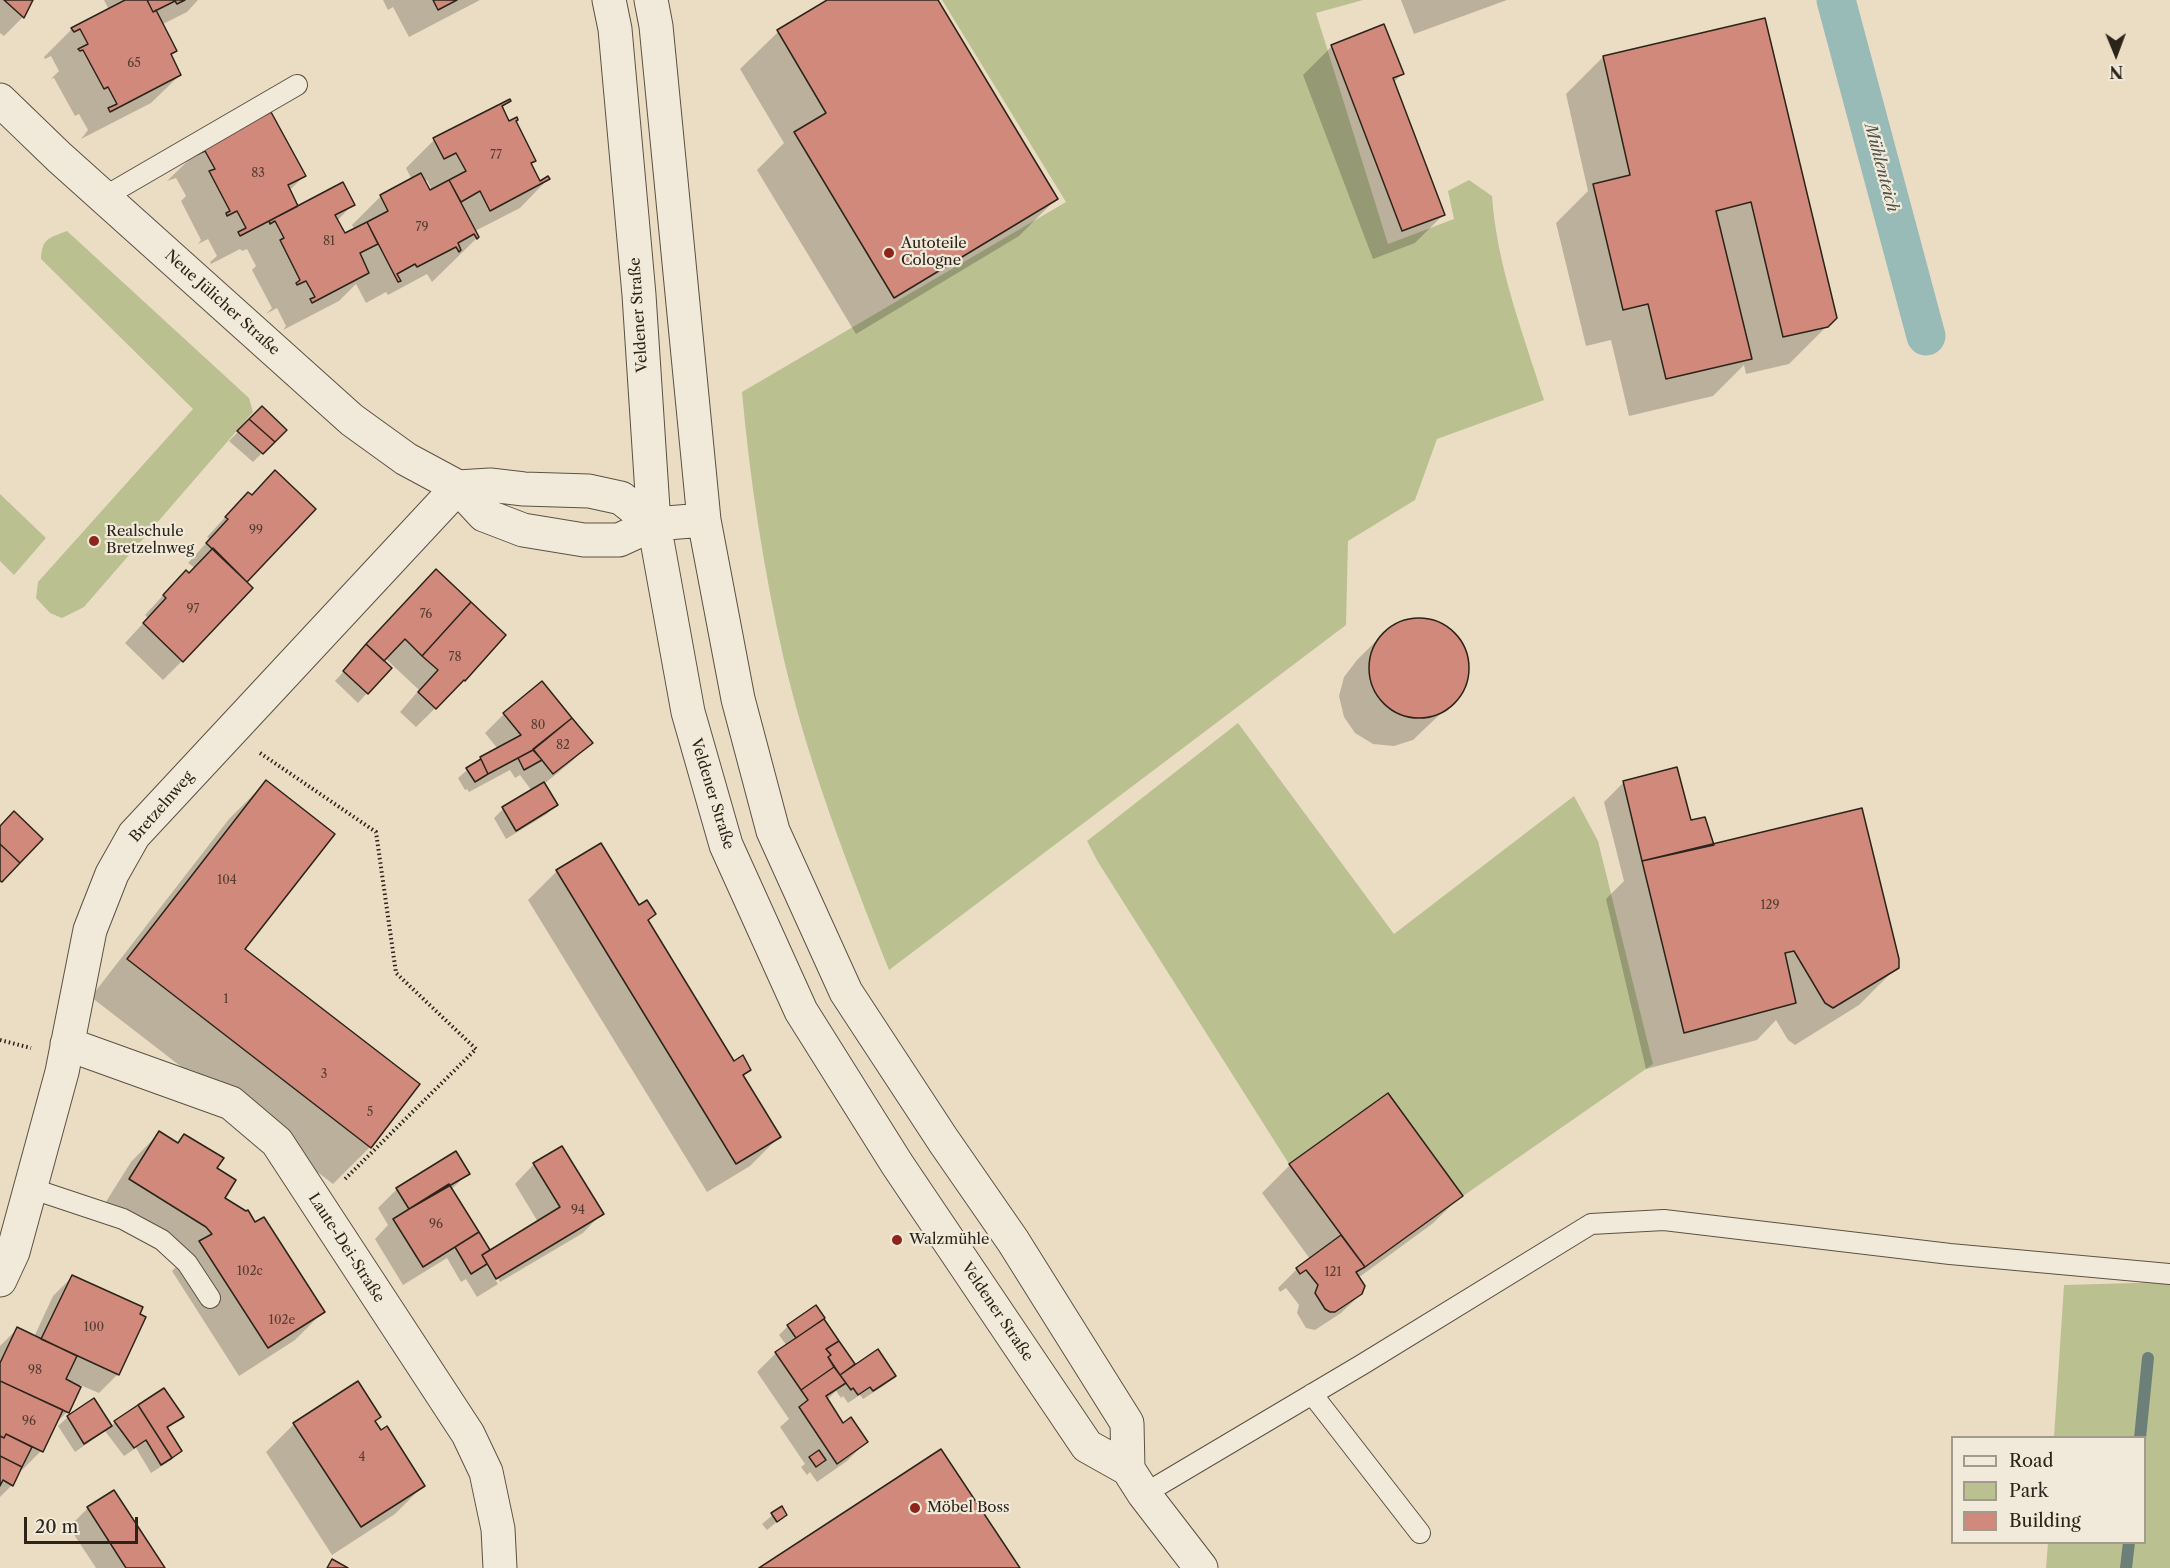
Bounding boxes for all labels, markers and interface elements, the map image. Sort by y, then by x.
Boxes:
north arrow [2086,24,2146,84]
house number: 65 [127,57,141,71]
text: N [2109,62,2123,82]
water label: Mühlenteich [1860,122,1902,214]
house number: 77 [490,149,502,163]
house number: 83 [251,167,265,181]
house number: 79 [416,221,428,235]
house number: 81 [323,235,335,249]
place label: Autoteile Cologne [901,235,967,270]
marker: Autoteile Cologne [882,246,896,260]
street label: Neue Jülicher Straße [161,247,283,359]
street label: Veldener Straße [626,257,652,373]
place label: Realschule Bretzelnweg [106,523,194,558]
house number: 99 [249,524,263,538]
marker: Realschule Bretzelnweg [87,534,101,548]
house number: 97 [187,603,199,617]
house number: 76 [420,608,432,622]
house number: 78 [448,651,462,665]
house number: 80 [531,719,545,733]
street label: Veldener Straße [687,736,737,852]
house number: 82 [556,739,570,753]
street label: Bretzelnweg [126,768,198,846]
house number: 104 [217,874,237,888]
house number: 129 [1761,899,1779,913]
house number: 1 [223,993,229,1007]
house number: 3 [321,1068,327,1082]
house number: 5 [367,1106,373,1120]
street label: Laute-Dei-Straße [304,1190,388,1306]
house number: 94 [571,1204,585,1218]
house number: 96 [429,1218,443,1232]
place label: Walzmühle [909,1231,989,1249]
marker: Walzmühle [890,1233,904,1247]
street label: Veldener Straße [957,1259,1037,1365]
house number: 102c [237,1265,263,1279]
house number: 121 [1325,1266,1341,1280]
house number: 102e [269,1314,295,1328]
house number: 100 [84,1321,104,1335]
house number: 98 [28,1364,42,1378]
house number: 96 [22,1415,36,1429]
legend [1951,1436,2146,1544]
text: Road [2009,1450,2054,1472]
house number: 4 [359,1451,365,1465]
text: Park [2009,1480,2048,1502]
place label: Möbel Boss [927,1499,1010,1517]
marker: Möbel Boss [908,1501,922,1515]
scale bar [27,1505,141,1543]
text: Building [2009,1510,2081,1532]
text: 20 m [35,1516,78,1538]

